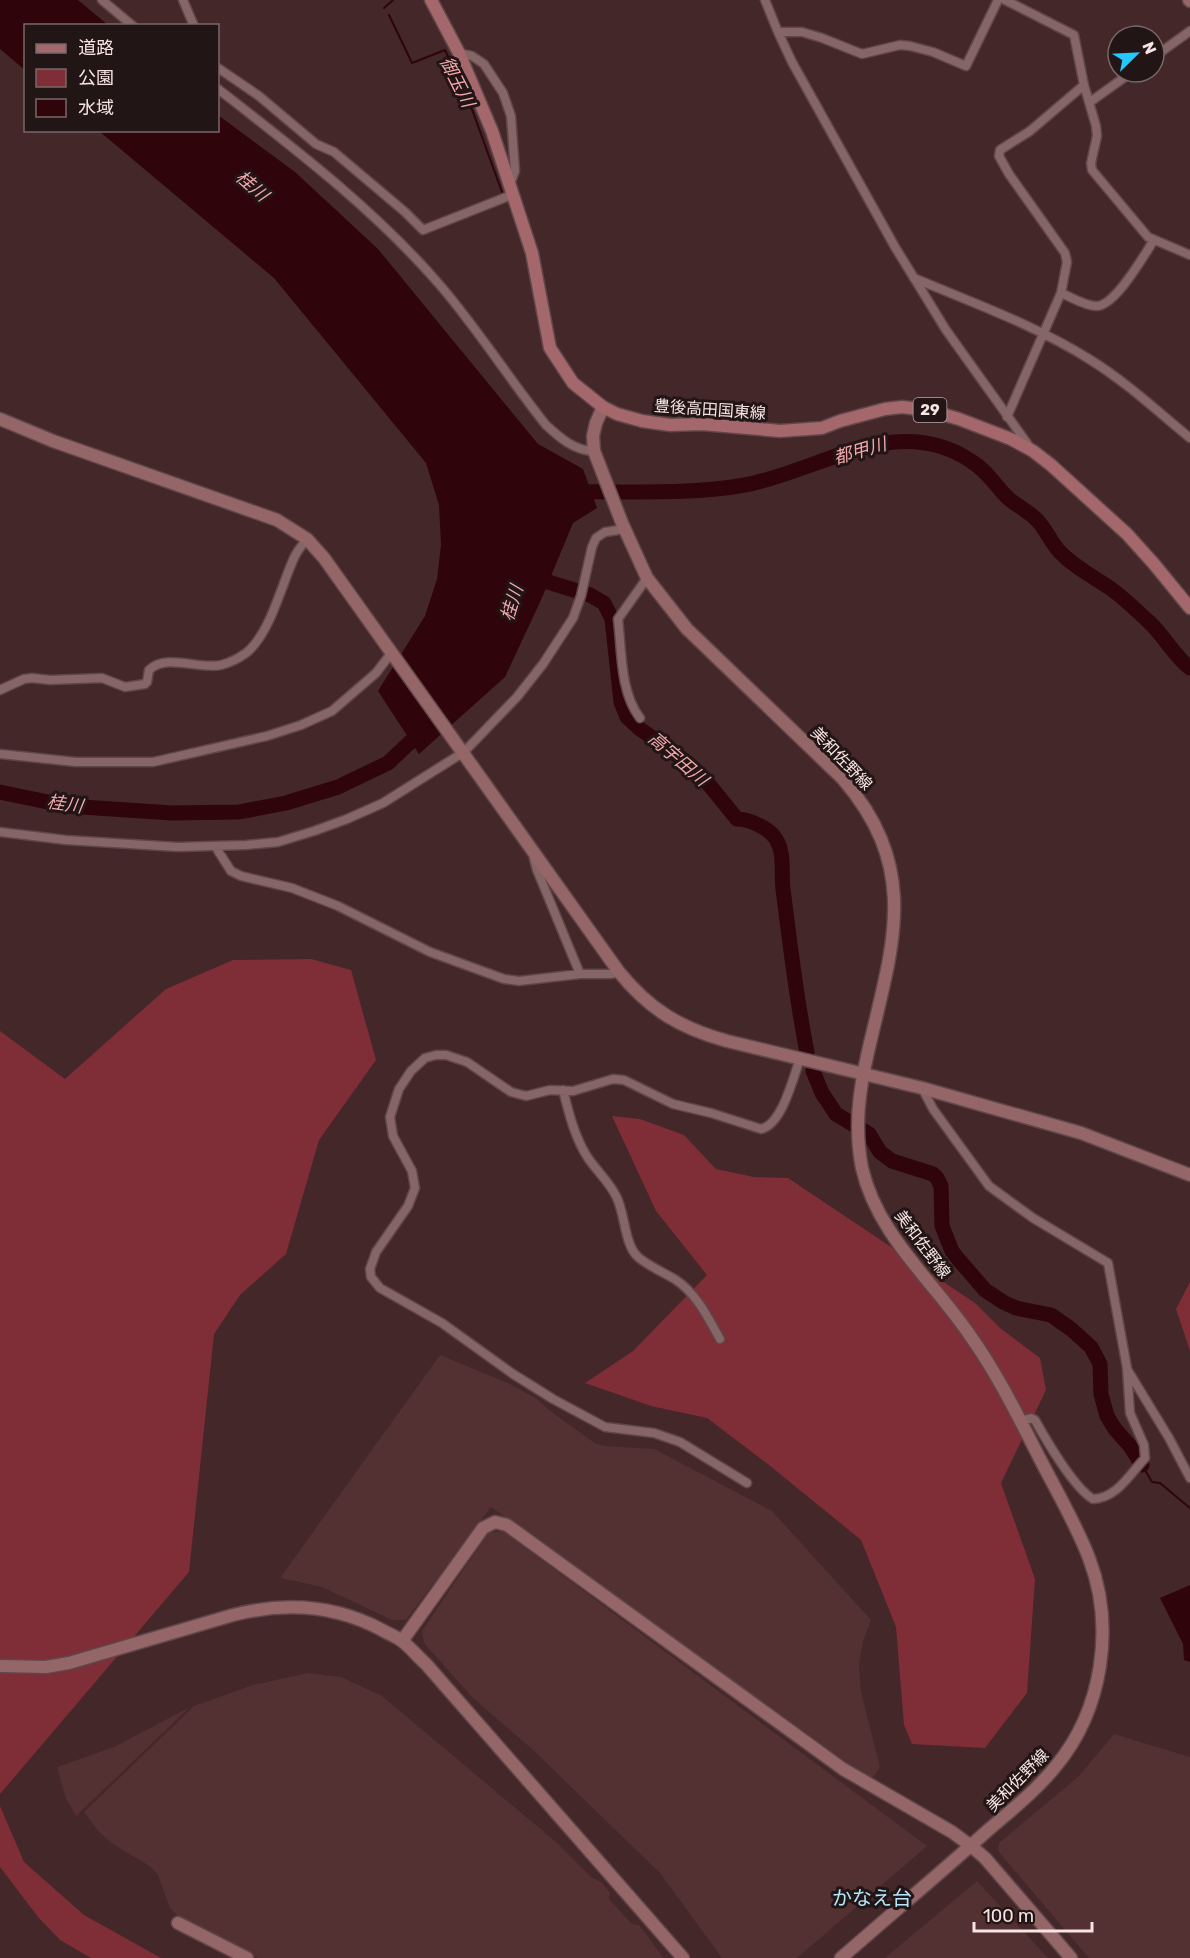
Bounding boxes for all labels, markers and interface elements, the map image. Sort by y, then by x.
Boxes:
legend [24,24,219,132]
north arrow [1106,24,1166,84]
text: 道路 [78,37,114,59]
text: N [1138,39,1160,57]
water label: 御玉川 [435,53,480,113]
text: 公園 [78,67,114,89]
text: 水域 [78,97,114,119]
water label: 桂川 [231,166,274,207]
street label: 豊後高田国東線 [653,396,766,423]
road number: 29 [914,398,946,422]
water label: 都甲川 [831,432,891,469]
water label: 桂川 [496,581,528,623]
street label: 美和佐野線 [807,723,876,794]
water label: 高宇田川 [644,727,714,792]
water label: 桂川 [46,791,86,818]
street label: 美和佐野線 [891,1207,954,1282]
street label: 美和佐野線 [982,1745,1052,1815]
district label: かなえ台 [832,1886,912,1910]
scale bar [974,1895,1092,1933]
text: 100 m [983,1905,1034,1927]

